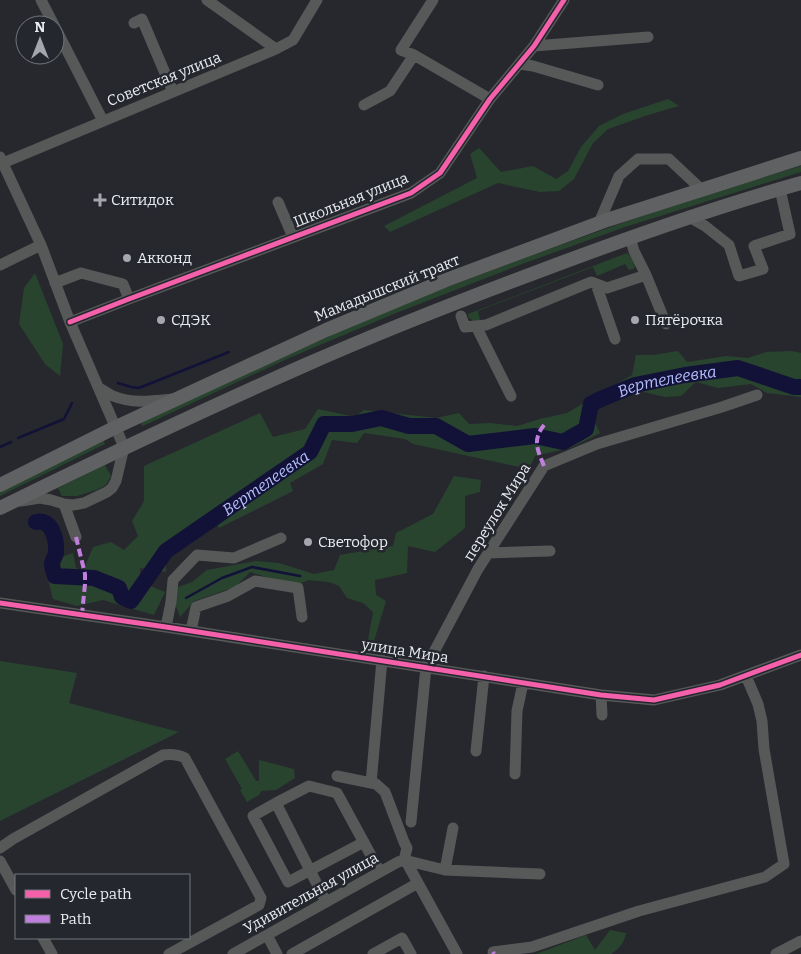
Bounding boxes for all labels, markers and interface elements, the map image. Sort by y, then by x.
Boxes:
north arrow [15,15,65,65]
text: N [35,19,46,36]
street label: Советская улица [104,48,224,110]
street label: Школьная улица [291,169,411,231]
place label: Ситидок [111,191,174,209]
marker: Ситидок [93,193,107,207]
place label: Акконд [137,249,192,267]
street label: Мамадышский тракт [312,251,463,325]
marker: Акконд [121,252,133,264]
place label: СДЭК [171,311,211,329]
place label: Пятёрочка [645,311,723,329]
marker: СДЭК [155,314,167,326]
marker: Пятёрочка [629,314,641,326]
water label: Вертелеевка [614,361,718,401]
water label: Вертелеевка [218,446,312,519]
street label: переулок Мира [460,460,534,564]
place label: Светофор [318,533,388,551]
marker: Светофор [302,536,314,548]
street label: улица Мира [359,635,450,667]
street label: Удивительная улица [241,848,381,938]
legend [15,874,190,939]
text: Cycle path [60,885,132,903]
text: Path [60,910,92,928]

